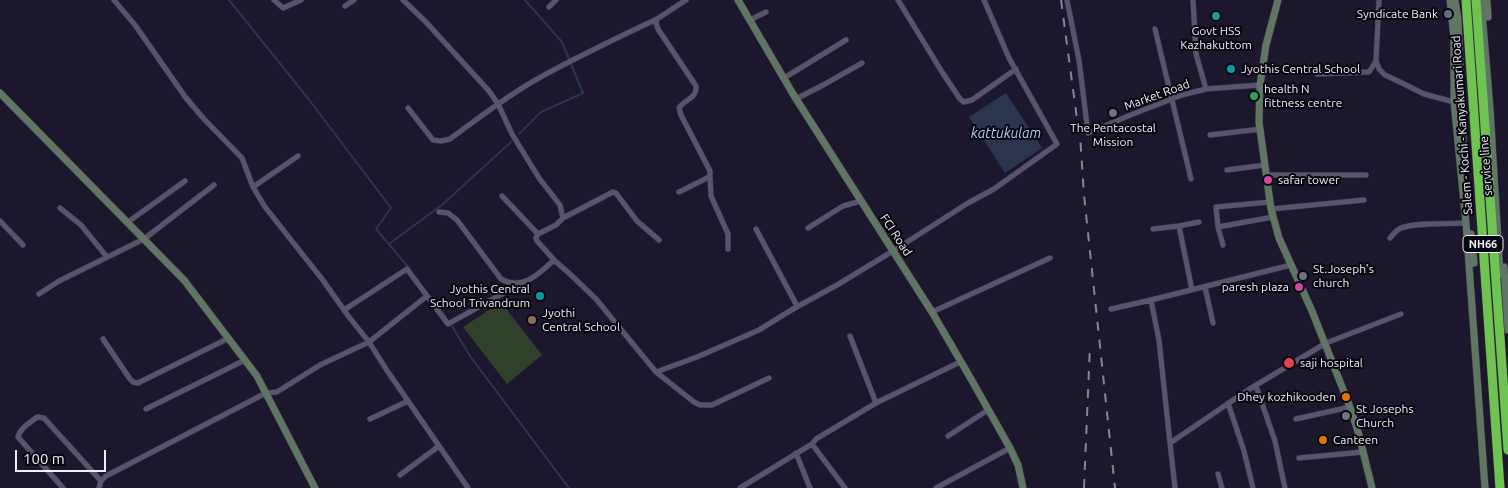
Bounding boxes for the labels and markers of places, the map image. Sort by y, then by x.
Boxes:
place label: Syndicate Bank [1357,7,1438,21]
marker: Syndicate Bank [1442,8,1454,20]
marker: Govt HSS Kazhakuttom [1210,10,1222,22]
place label: Govt HSS Kazhakuttom [1180,24,1252,52]
place label: Jyothis Central School [1241,62,1360,76]
marker: Jyothis Central School [1225,63,1237,75]
place label: health N fittness centre [1264,82,1342,110]
marker: health N fittness centre [1248,90,1260,102]
marker: The Pentacostal Mission [1107,107,1119,119]
place label: The Pentacostal Mission [1070,121,1156,149]
place label: safar tower [1278,173,1340,187]
marker: safar tower [1262,174,1274,186]
place label: St.Joseph's church [1313,262,1374,290]
marker: St.Joseph's church [1297,270,1309,282]
place label: paresh plaza [1222,280,1289,294]
marker: paresh plaza [1293,281,1305,293]
place label: Jyothis Central School Trivandrum [430,282,530,310]
marker: Jyothis Central School Trivandrum [534,290,546,302]
place label: Jyothi Central School [542,306,620,334]
marker: Jyothi Central School [526,314,538,326]
marker: saji hospital [1282,356,1296,370]
place label: saji hospital [1300,356,1363,370]
place label: Dhey kozhikooden [1237,390,1336,404]
marker: Dhey kozhikooden [1340,391,1352,403]
place label: St Josephs Church [1356,402,1414,430]
marker: St Josephs Church [1340,410,1352,422]
place label: Canteen [1333,433,1378,447]
marker: Canteen [1317,434,1329,446]

